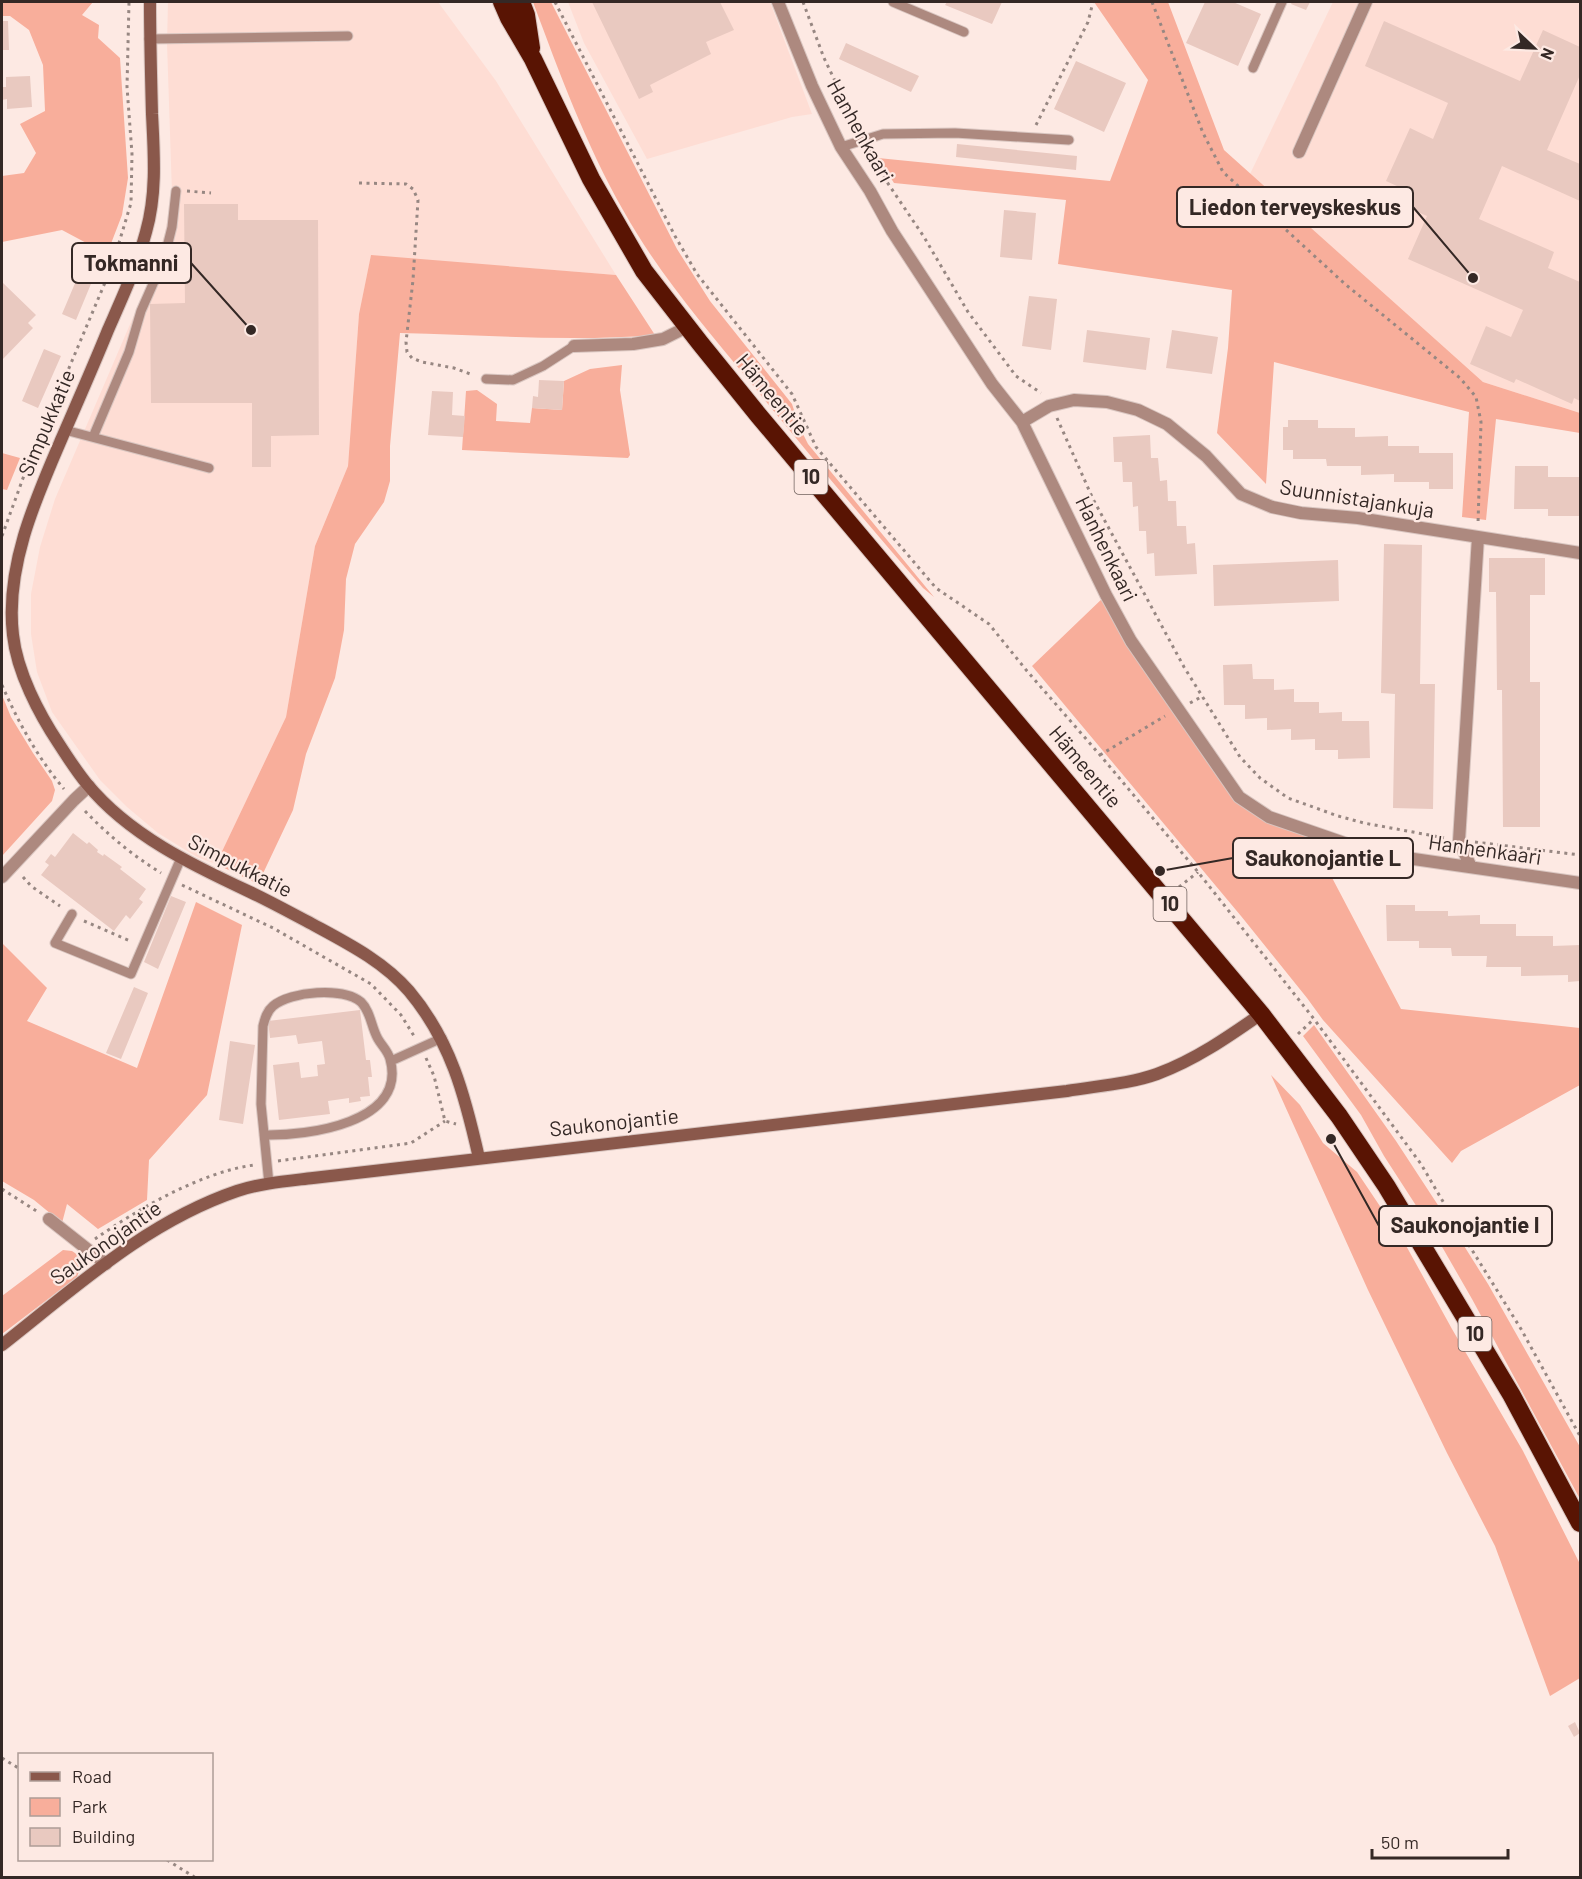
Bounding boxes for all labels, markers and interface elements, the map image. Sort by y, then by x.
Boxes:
north arrow [1504,18,1564,78]
text: N [1537,45,1559,63]
street label: Hanhenkaari [823,74,900,186]
callout: Liedon terveyskeskus [1177,187,1413,227]
text: Liedon terveyskeskus [1189,193,1401,219]
callout: Tokmanni [72,243,191,283]
text: Tokmanni [84,249,178,275]
street label: Hämeentie [732,348,815,440]
street label: Simpukkatie [12,365,79,480]
road number: 10 [794,460,828,494]
street label: Suunnistajankuja [1278,473,1436,522]
street label: Hanhenkaari [1071,492,1144,605]
street label: Hämeentie [1045,720,1128,812]
street label: Simpukkatie [184,828,297,902]
street label: Hanhenkaari [1427,828,1544,869]
callout: Saukonojantie L [1233,838,1413,878]
text: Saukonojantie L [1245,844,1401,870]
road number: 10 [1154,887,1186,921]
street label: Saukonojantie [548,1102,680,1141]
street label: Saukonojantie [45,1194,165,1289]
callout: Saukonojantie I [1379,1206,1552,1246]
text: Saukonojantie I [1390,1211,1540,1237]
road number: 10 [1458,1317,1492,1351]
legend [18,1753,213,1861]
text: Road [72,1765,112,1787]
text: Park [72,1795,107,1817]
scale bar [1372,1822,1508,1860]
text: Building [72,1825,135,1847]
text: 50 m [1381,1831,1419,1853]

